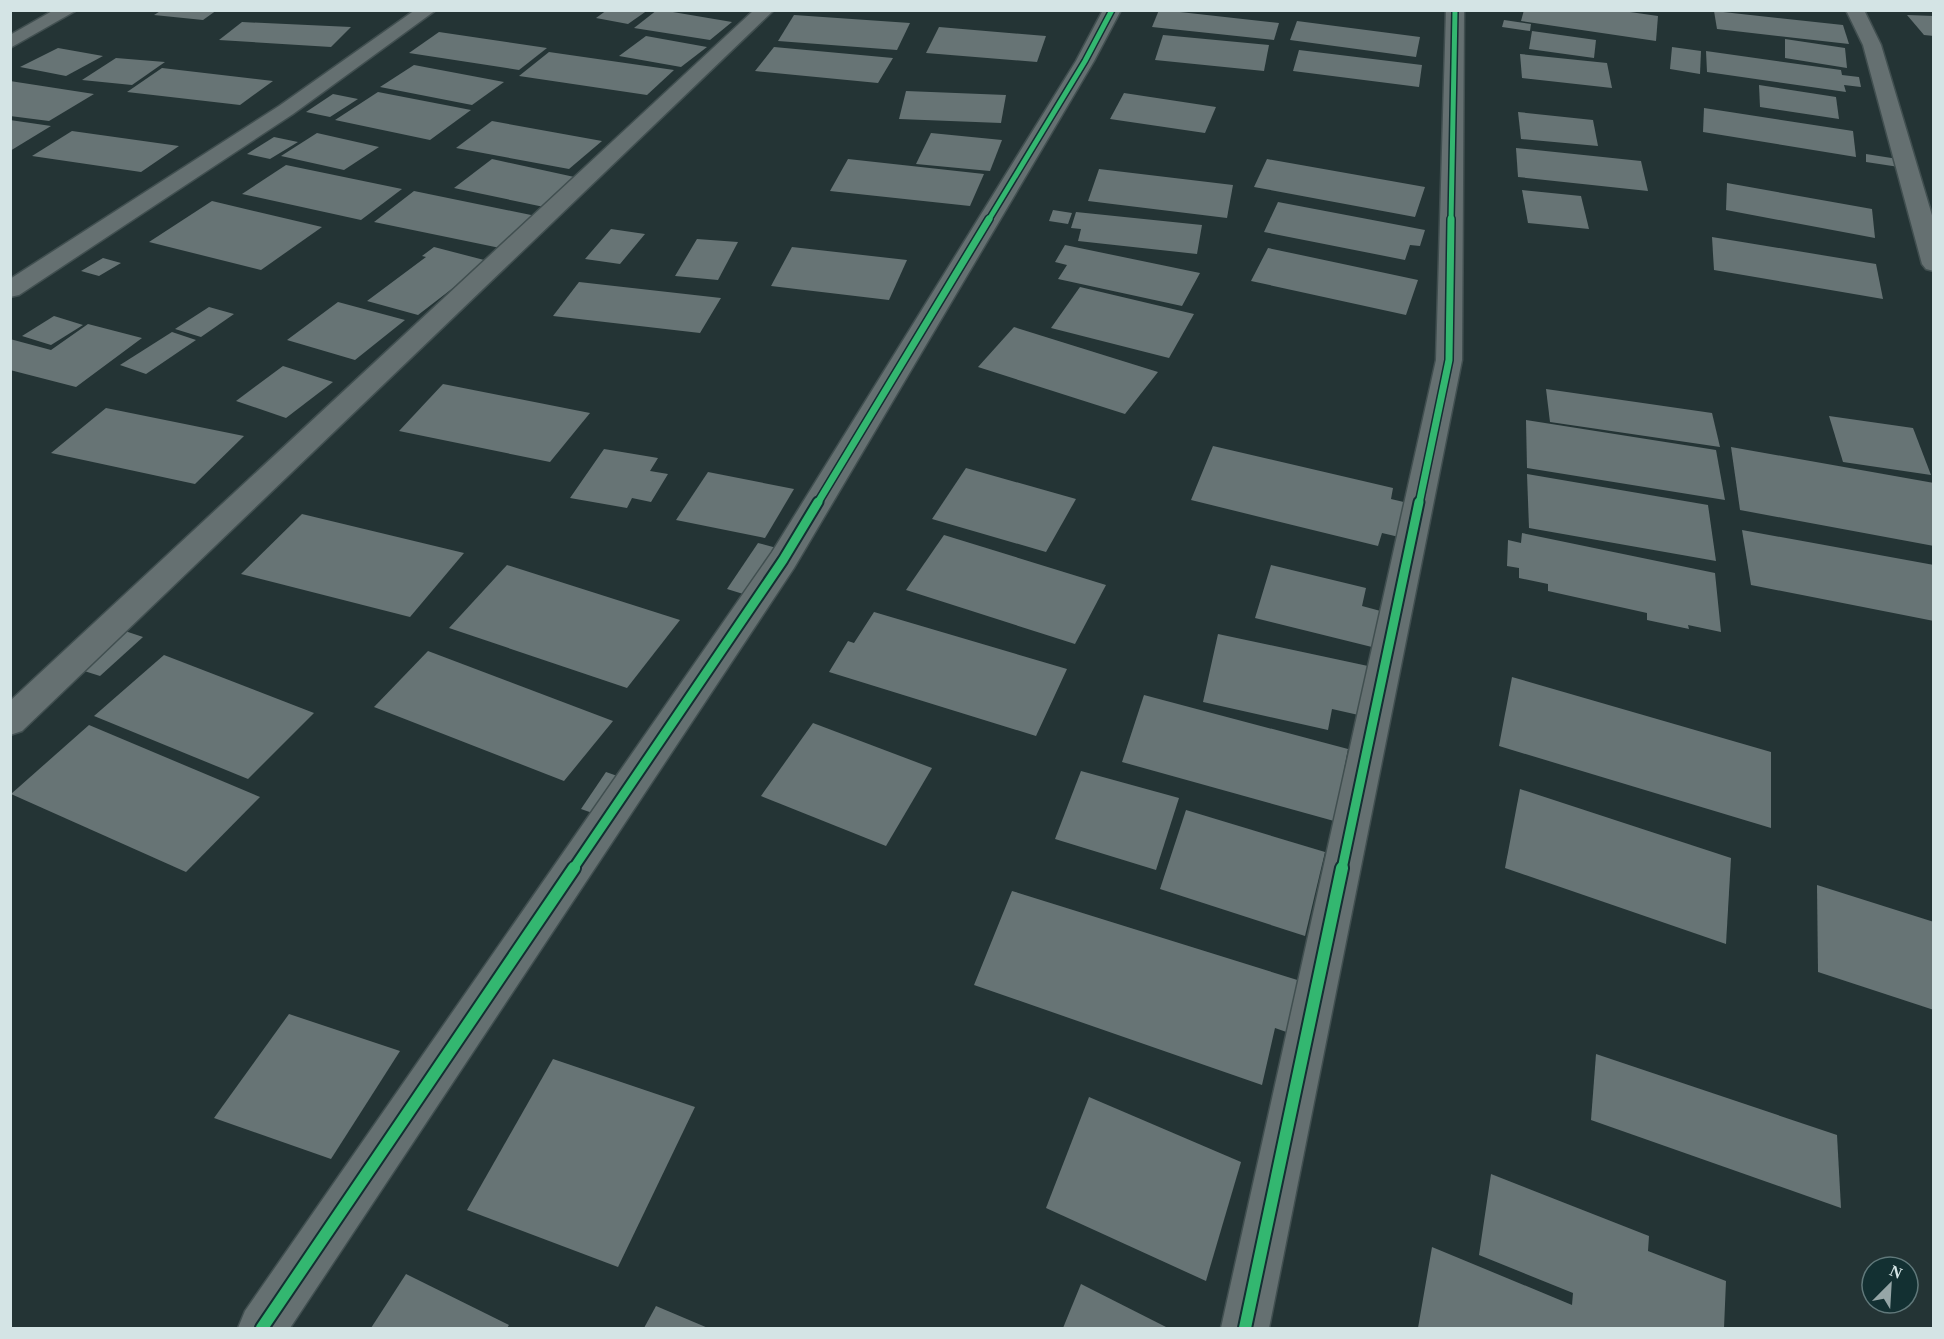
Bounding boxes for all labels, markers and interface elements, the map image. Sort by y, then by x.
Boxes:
north arrow [1860,1255,1920,1315]
text: N [1887,1262,1905,1282]

